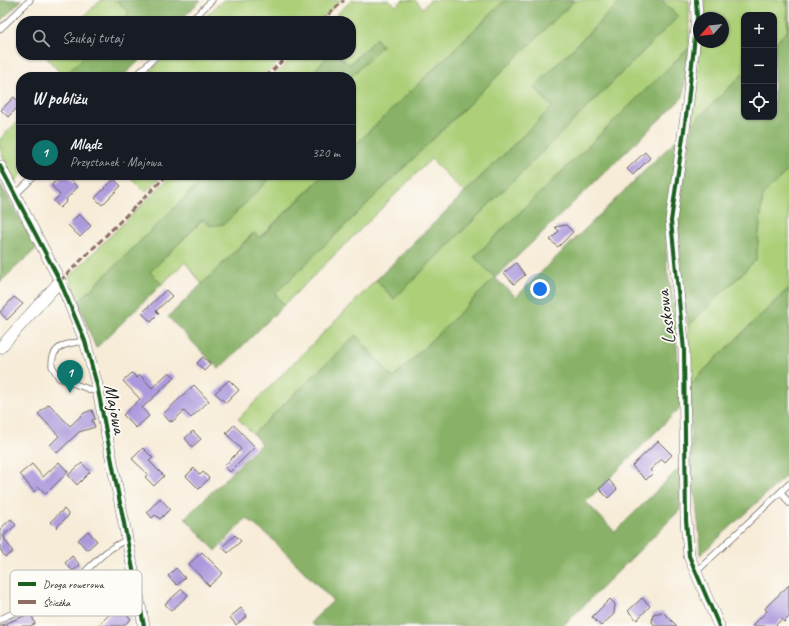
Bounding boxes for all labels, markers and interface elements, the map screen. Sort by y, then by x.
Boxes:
north arrow [693,12,729,48]
map controls [741,12,777,120]
button: + [741,12,777,48]
search box [16,16,356,60]
icon: search [30,27,52,49]
text: Szukaj tutaj [62,29,123,48]
button: − [741,48,777,84]
button: locate [741,84,777,120]
text: W pobliżu [32,88,87,109]
text: Mlądz [70,135,101,154]
text: 1 [42,145,48,161]
text: 320 m [312,145,340,161]
text: Przystanek · Majowa [70,154,162,170]
your location [530,279,550,299]
street label: Laskowa [651,286,681,345]
pin: 1 [57,360,83,393]
street label: Majowa [98,382,132,438]
legend [10,570,142,616]
text: Droga rowerowa [43,577,105,591]
text: Ścieżka [43,595,71,609]

